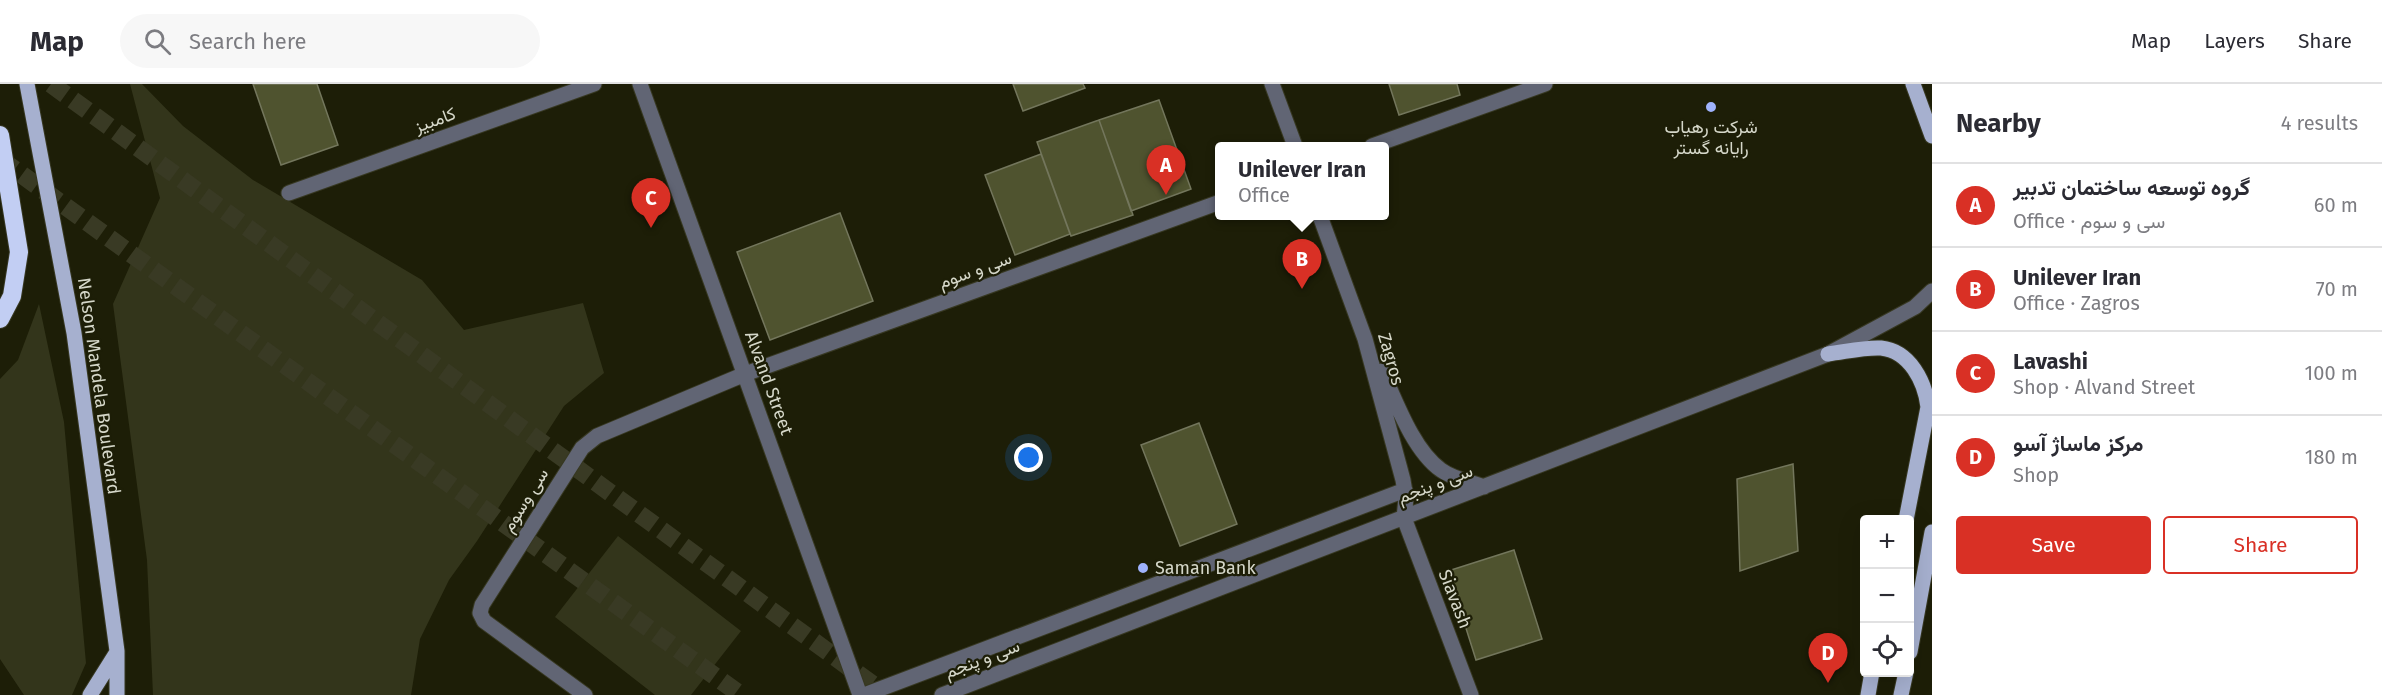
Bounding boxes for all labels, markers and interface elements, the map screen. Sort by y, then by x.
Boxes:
search box [120,14,540,68]
text: Map [30,25,84,58]
icon: search [141,25,174,58]
text: Search here [189,28,307,55]
text: Map [2131,28,2171,54]
text: Layers [2204,28,2265,54]
text: Share [2298,28,2352,54]
marker: شرکت رهیاب رایانه گستر [1704,100,1718,114]
street label: کامبیز [410,102,459,138]
text: Nearby [1956,108,2041,139]
text: 4 results [2281,111,2358,135]
place label: شرکت رهیاب رایانه گستر [1664,116,1758,159]
popup [1215,142,1389,220]
pin: A [1146,146,1186,195]
text: Unilever Iran [1238,156,1366,183]
text: گروه توسعه ساختمان تدبیر [2013,174,2250,201]
pin: C [632,178,670,228]
text: Office [1238,183,1290,207]
text: A [1970,193,1981,217]
text: 60 m [2314,193,2358,217]
text: Office · سی و سوم [2013,209,2165,233]
pin: B [1282,240,1322,289]
street label: سی و سوم [935,247,1015,294]
text: Unilever Iran [2013,264,2141,291]
street label: Nelson Mandela Boulevard [73,276,125,496]
text: B [1969,277,1982,301]
text: 70 m [2316,277,2358,301]
text: Office · Zagros [2013,291,2140,315]
street label: Alvand Street [740,328,798,438]
street label: Zagros [1373,330,1409,388]
text: Lavashi [2013,348,2088,375]
text: C [1970,361,1981,385]
text: 100 m [2305,361,2358,385]
text: Shop · Alvand Street [2013,375,2195,399]
text: مرکز ماساژ آسو [2013,430,2144,457]
your location [1014,443,1043,472]
text: D [1969,445,1982,469]
text: 180 m [2305,445,2358,469]
street label: سی و پنجم [1394,460,1476,509]
text: Shop [2013,463,2059,487]
street label: سی وسوم [497,464,554,537]
map controls [1860,515,1914,677]
button: + [1860,515,1914,569]
button: Save [1956,516,2151,574]
button: Share [2163,516,2358,574]
place label: Saman Bank [1155,557,1256,579]
marker: Saman Bank [1136,561,1150,575]
street label: Siavash [1434,566,1476,632]
button: − [1860,569,1914,623]
button: locate [1860,623,1914,677]
pin: D [1808,634,1848,683]
street label: سی و پنجم [941,635,1023,684]

